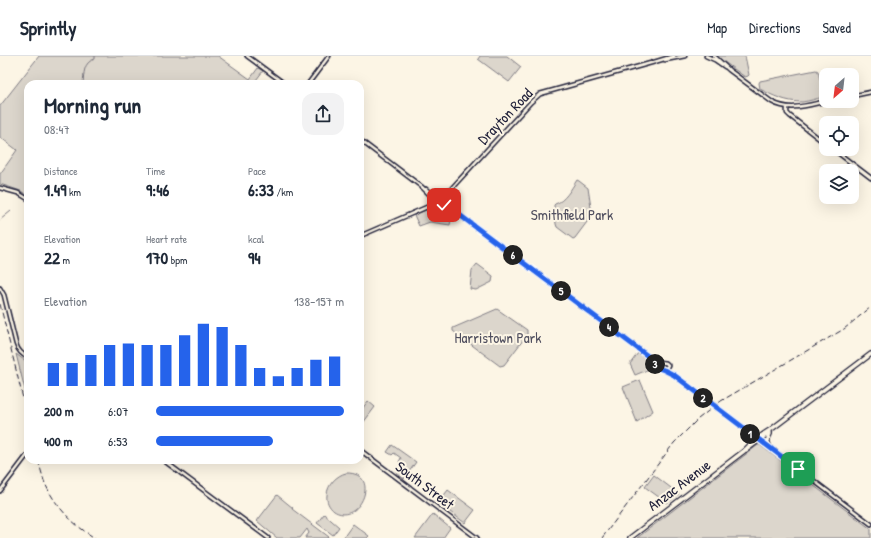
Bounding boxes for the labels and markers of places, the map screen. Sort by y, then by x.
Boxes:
pin [427,188,461,222]
pin: 6 [503,245,523,265]
pin: 5 [551,281,571,301]
pin: 4 [599,317,619,337]
pin: 3 [645,354,665,374]
pin: 2 [693,388,713,408]
pin: 1 [740,424,760,444]
pin [781,452,815,486]

